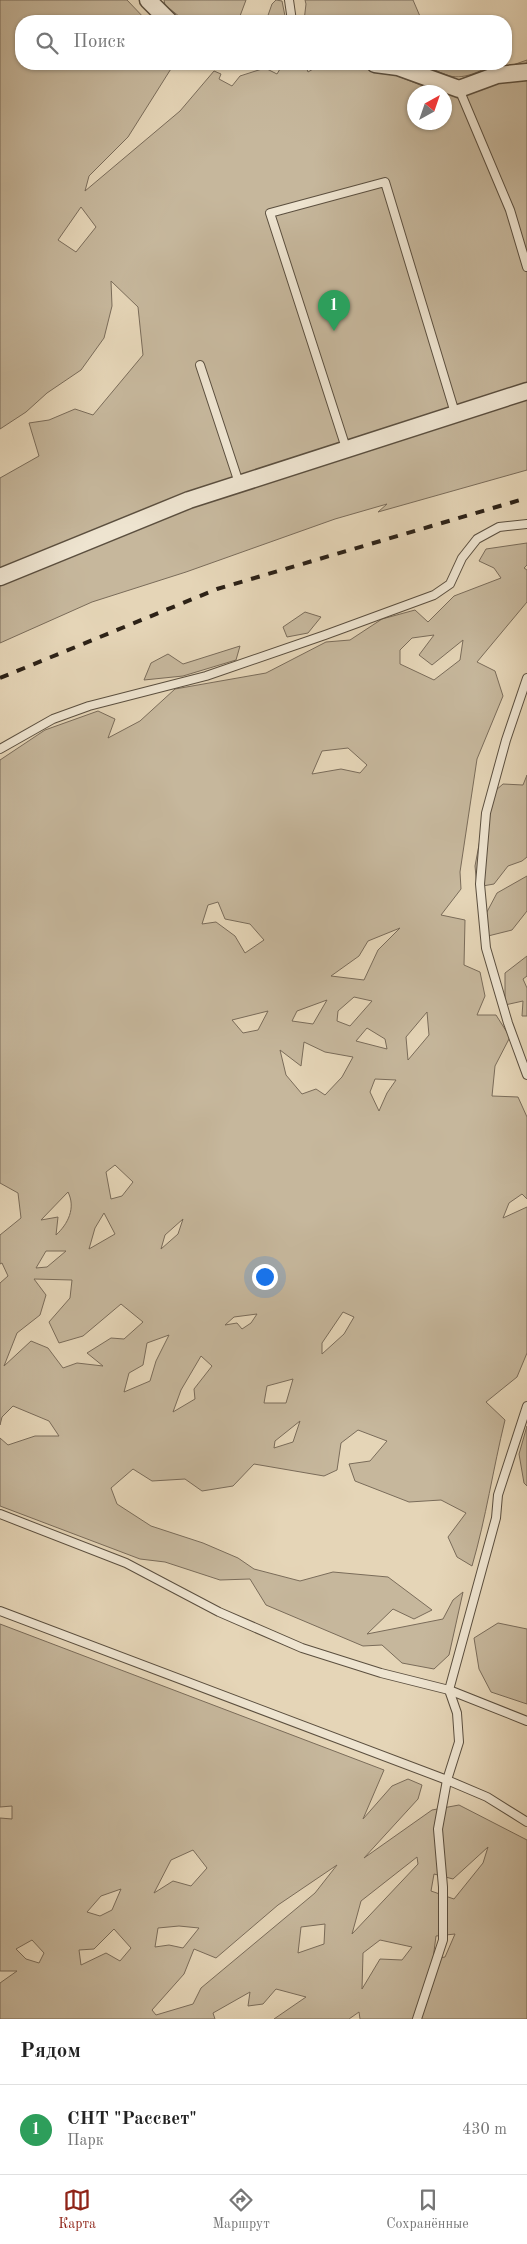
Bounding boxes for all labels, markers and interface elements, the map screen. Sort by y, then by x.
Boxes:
search box [15,15,512,70]
icon: search [33,29,61,57]
text: Поиск [73,33,125,52]
north arrow [407,85,452,130]
pin: 1 [318,290,350,331]
your location [252,1264,278,1290]
text: Рядом [20,2041,81,2062]
text: СНТ "Рассвет" [67,2110,197,2129]
text: 1 [31,2122,41,2138]
text: 430 m [462,2122,507,2138]
text: Парк [67,2133,104,2149]
tab: Карта [58,2186,96,2233]
tab: Маршрут [212,2186,270,2233]
tab: Сохранённые [386,2186,469,2233]

